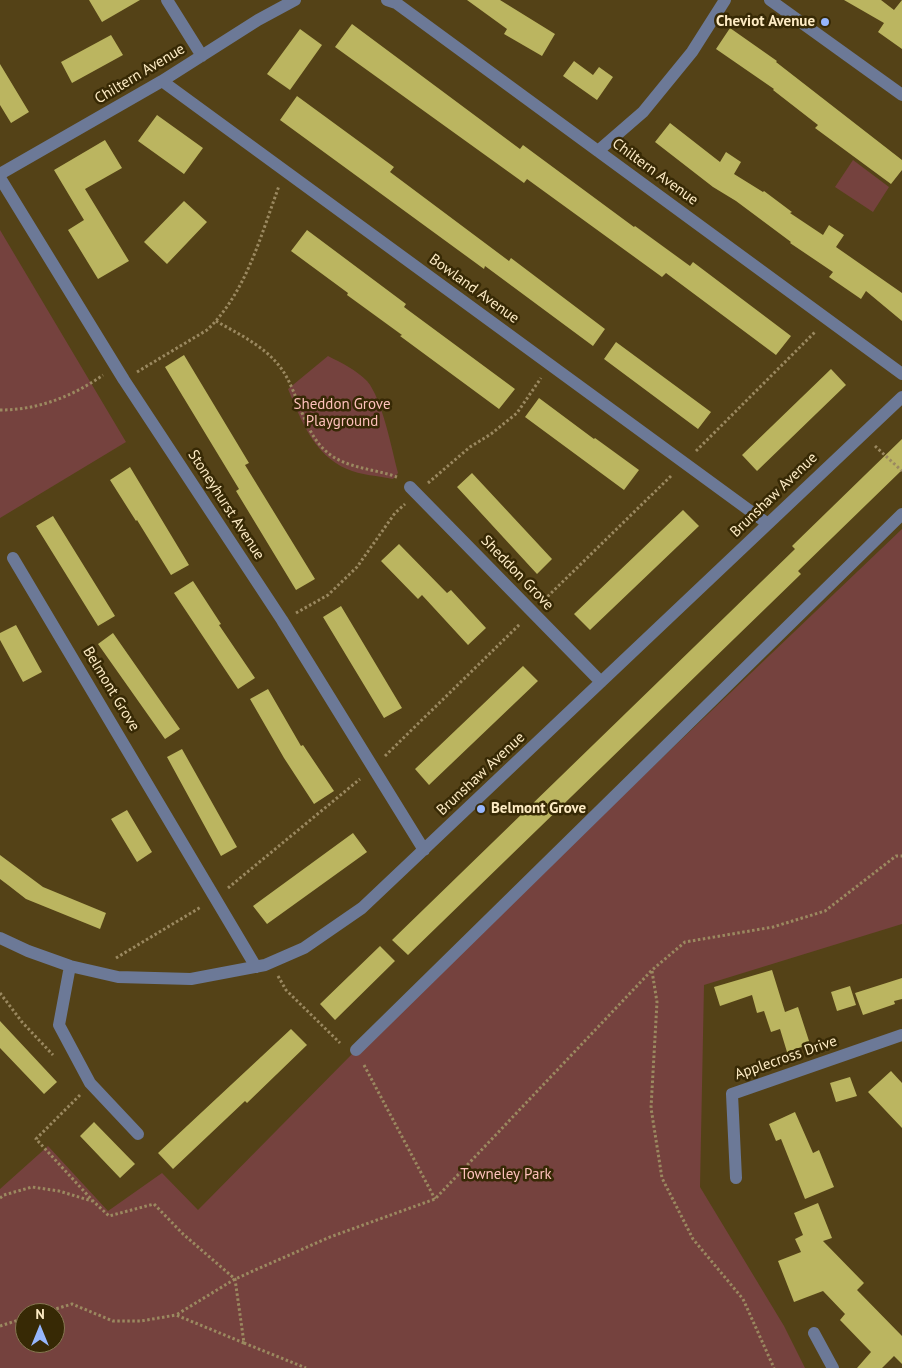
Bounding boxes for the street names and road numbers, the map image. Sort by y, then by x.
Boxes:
street label: Chiltern Avenue [92,40,188,108]
street label: Chiltern Avenue [609,135,701,209]
street label: Bowland Avenue [426,250,522,328]
street label: Stoneyhurst Avenue [184,447,268,563]
street label: Brunshaw Avenue [727,449,821,541]
street label: Sheddon Grove [477,532,557,614]
street label: Belmont Grove [79,644,143,734]
street label: Brunshaw Avenue [433,729,529,819]
street label: Applecross Drive [732,1032,840,1084]

